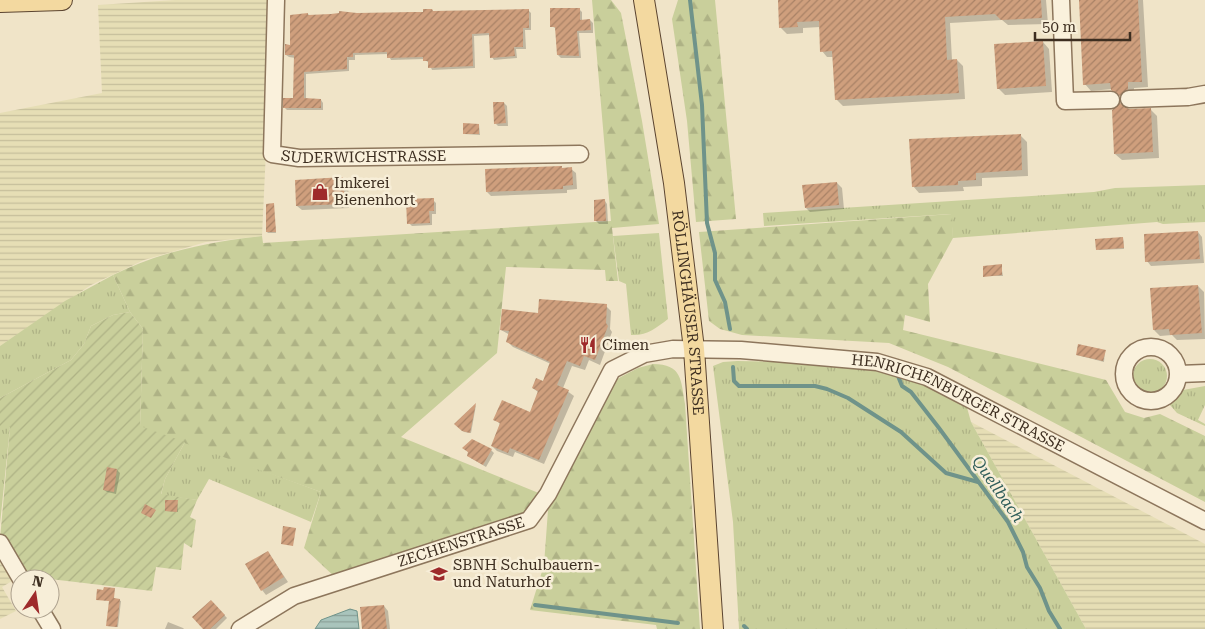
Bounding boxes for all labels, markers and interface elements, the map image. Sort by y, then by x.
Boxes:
scale bar [1035,10,1130,42]
text: 50 m [1042,18,1077,36]
street label: SUDERWICHSTRASSE [280,146,446,167]
place label: Imkerei Bienenhort [334,174,416,209]
shop icon: Imkerei Bienenhort [310,182,330,202]
street label: RÖLLINGHÄUSER STRASSE [668,209,707,416]
restaurant icon: Cimen [578,335,598,355]
place label: Cimen [602,336,650,354]
street label: HENRICHENBURGER STRASSE [851,351,1068,456]
water label: Quellbach [968,452,1028,526]
street label: ZECHENSTRASSE [395,513,527,571]
place label: SBNH Schulbauern- und Naturhof [453,556,600,591]
school or university icon: SBNH Schulbauern- und Naturhof [429,564,449,584]
north arrow [10,569,60,619]
text: N [31,572,45,590]

